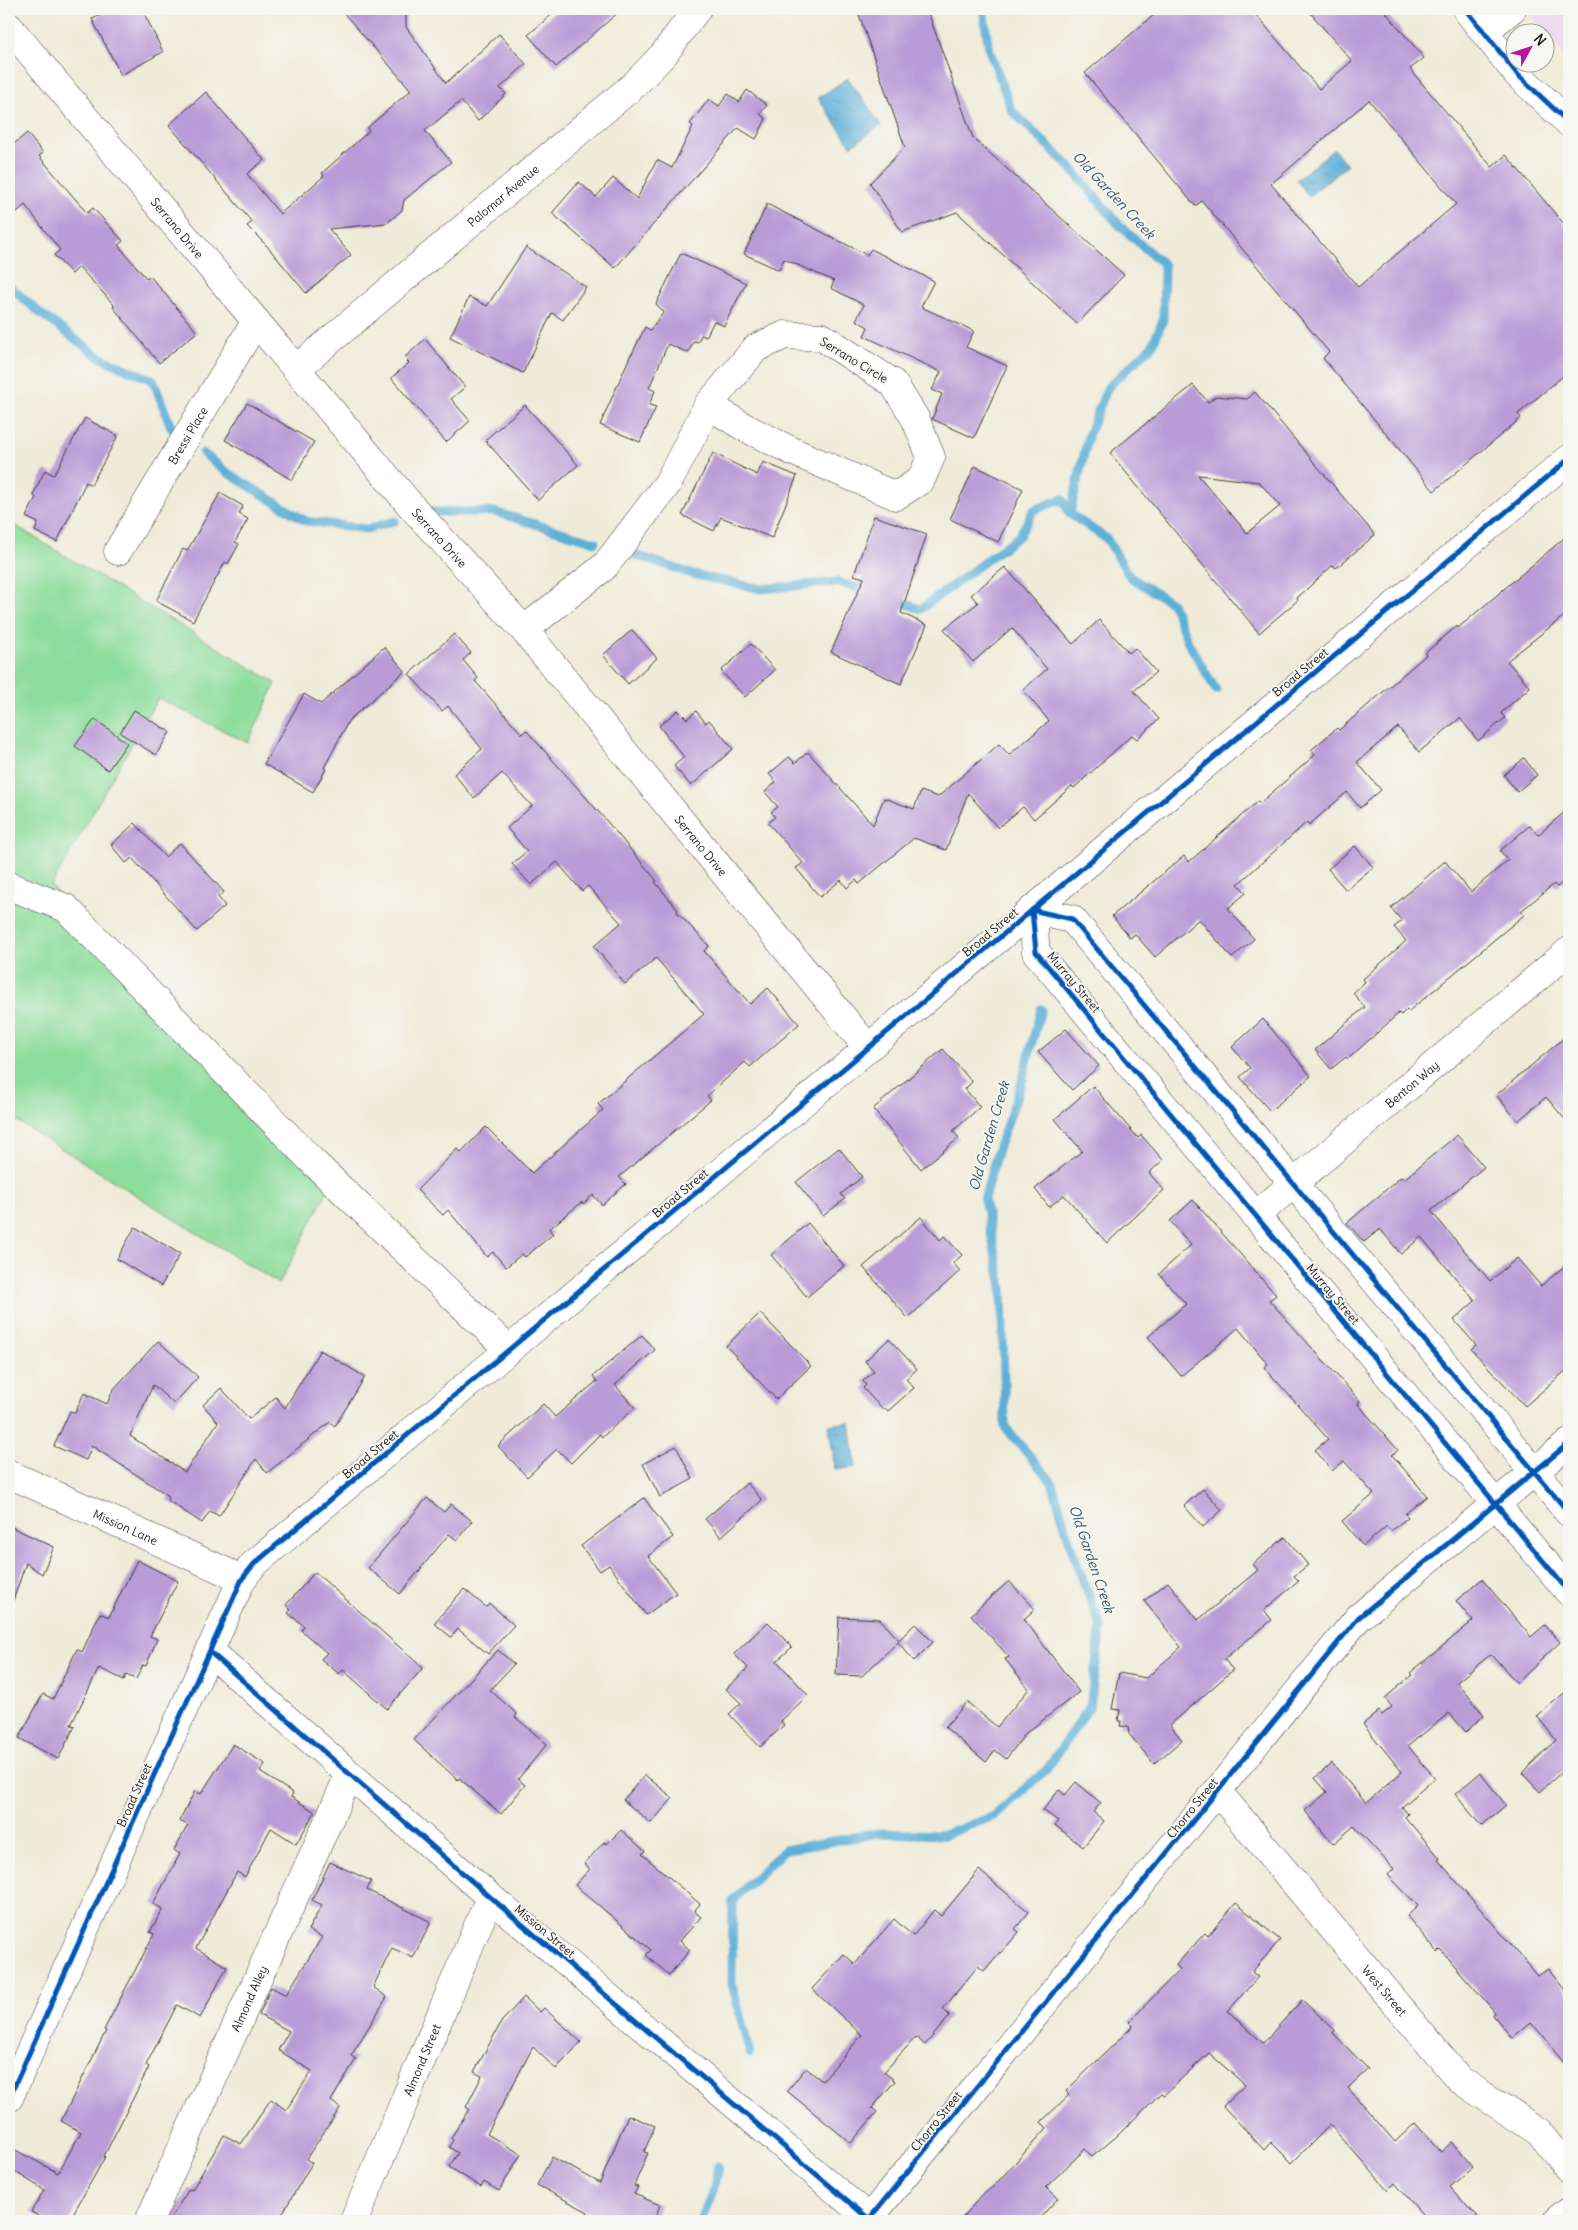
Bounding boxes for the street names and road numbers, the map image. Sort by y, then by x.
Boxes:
street label: Palomar Avenue [464,161,541,230]
street label: Serrano Drive [148,194,207,261]
street label: Serrano Circle [817,334,891,386]
street label: Bressi Place [164,404,210,467]
street label: Serrano Drive [409,505,470,570]
street label: Broad Street [1269,644,1331,700]
street label: Serrano Drive [672,812,731,879]
street label: Broad Street [959,904,1021,960]
street label: Murray Street [1044,949,1104,1015]
street label: Benton Way [1382,1057,1442,1111]
street label: Broad Street [649,1165,711,1221]
street label: Murray Street [1303,1261,1363,1327]
street label: Broad Street [339,1426,401,1482]
street label: Mission Lane [91,1506,160,1548]
street label: Broad Street [113,1761,155,1829]
street label: Chorro Street [1163,1775,1221,1841]
street label: Mission Street [512,1901,578,1961]
street label: West Street [1359,1962,1410,2019]
street label: Almond Alley [227,1963,270,2034]
street label: Almond Street [400,2021,443,2098]
street label: Chorro Street [907,2088,965,2154]

